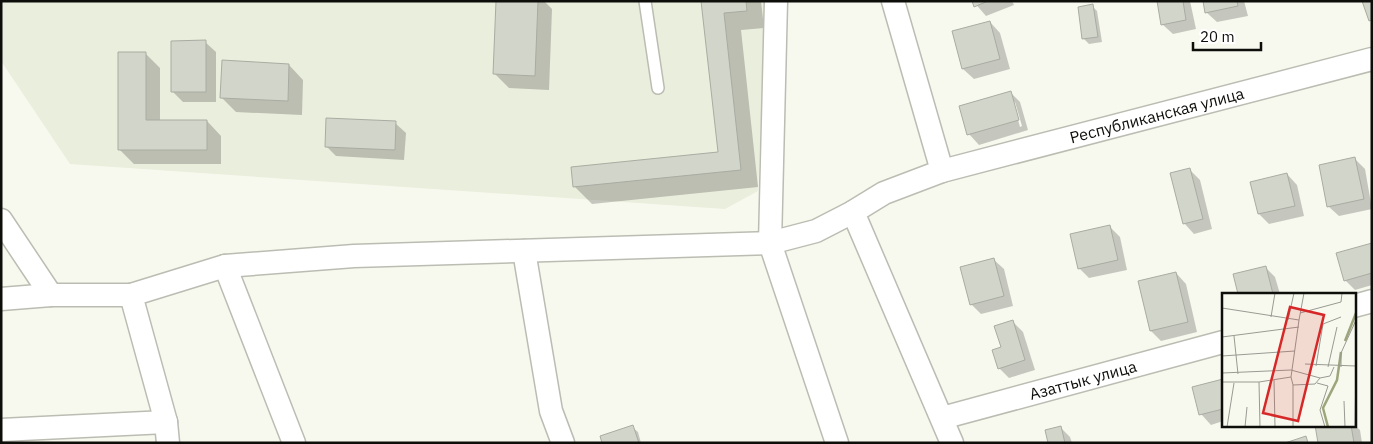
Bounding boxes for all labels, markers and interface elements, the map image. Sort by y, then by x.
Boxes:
scale bar [1193,20,1260,52]
text: 20 m [1200,27,1235,46]
street label: Республиканская улица [1068,83,1247,147]
inset map [1222,293,1356,426]
street label: Азаттык улица [1027,356,1139,404]

